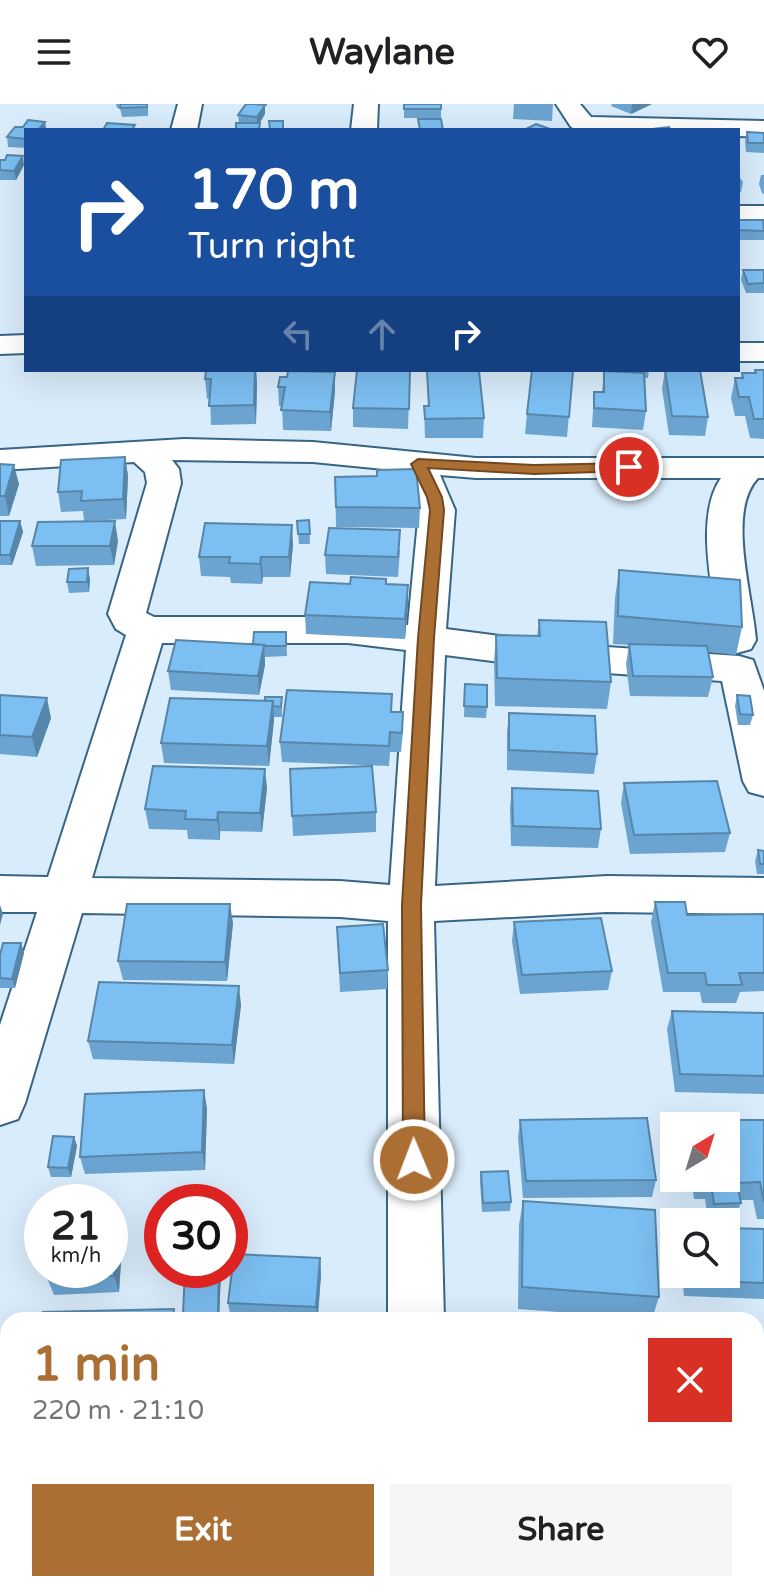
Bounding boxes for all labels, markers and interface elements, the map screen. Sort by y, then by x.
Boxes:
icon: menu [32,30,76,74]
icon: heart [688,30,732,74]
text: Waylane [309,31,455,74]
text: 170 m [188,157,359,224]
icon: right [56,160,160,264]
text: Turn right [188,225,355,268]
icon: left [276,312,320,356]
icon: ahead [360,312,404,356]
icon: right [444,312,488,356]
pin [595,433,663,501]
icon: arrive [607,445,651,489]
north arrow [660,1112,740,1192]
map controls [660,1112,740,1288]
position arrow [372,1118,456,1202]
speed limit sign: 30 [144,1184,248,1288]
text: 21 [51,1202,101,1250]
button: search [660,1208,740,1288]
text: km/h [51,1244,101,1268]
text: 1 min [32,1336,160,1394]
button: close [648,1338,732,1422]
text: 220 m · 21:10 [32,1395,204,1426]
button: Exit [32,1484,374,1576]
button: Share [390,1484,732,1576]

